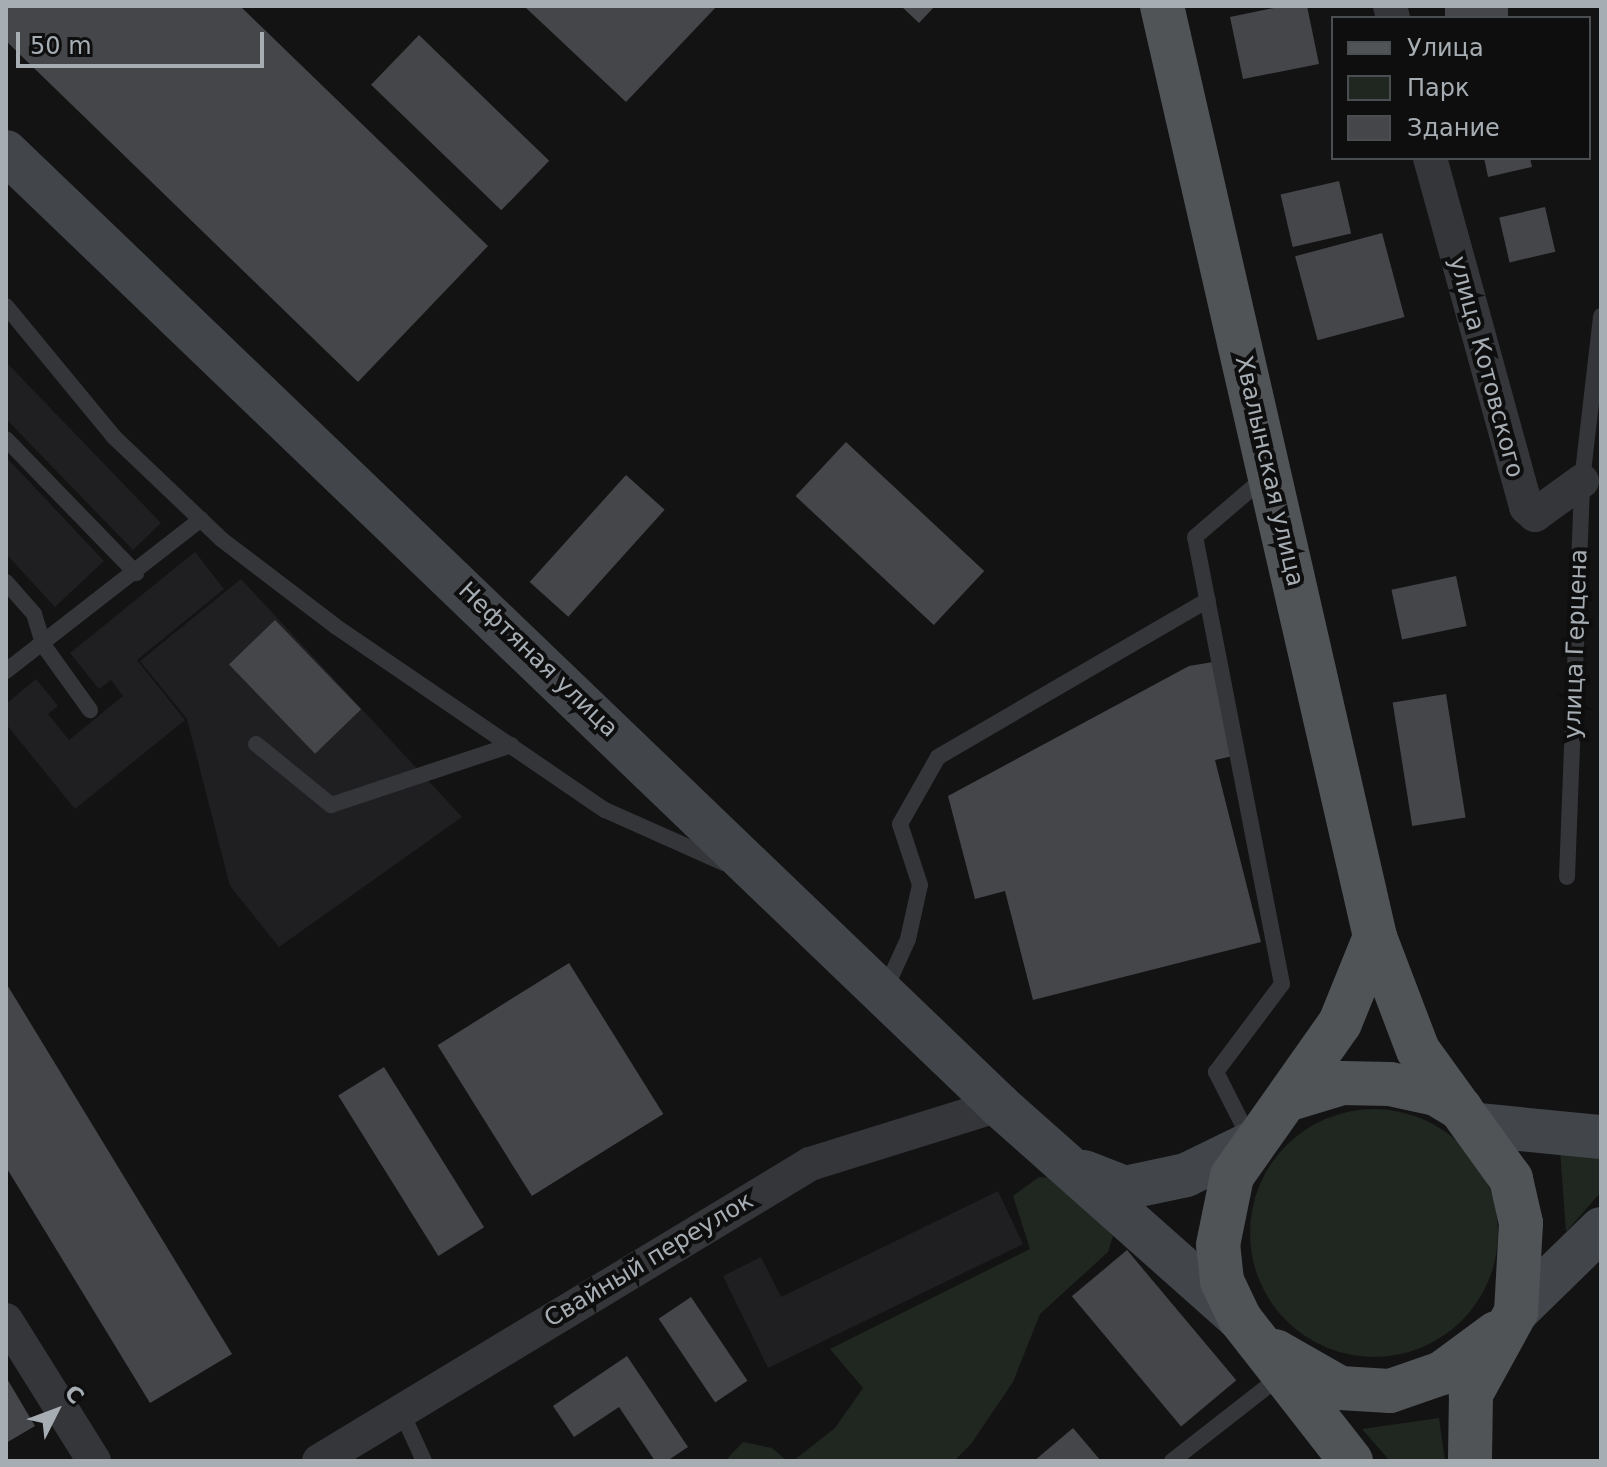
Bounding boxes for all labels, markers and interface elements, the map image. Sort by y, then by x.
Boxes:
scale bar [20,16,268,66]
legend [1331,16,1591,160]
text: 50 m [30,32,92,60]
text: Улица [1407,34,1484,62]
text: Парк [1407,74,1469,102]
text: Здание [1407,114,1500,142]
street label: улица Котовского [1443,253,1529,481]
street label: Хвалынская улица [1228,353,1310,589]
street label: улица Герцена [1558,549,1594,739]
street label: Нефтяная улица [452,577,624,743]
street label: Свайный переулок [539,1186,759,1334]
north arrow [16,1371,96,1451]
text: С [60,1380,89,1409]

